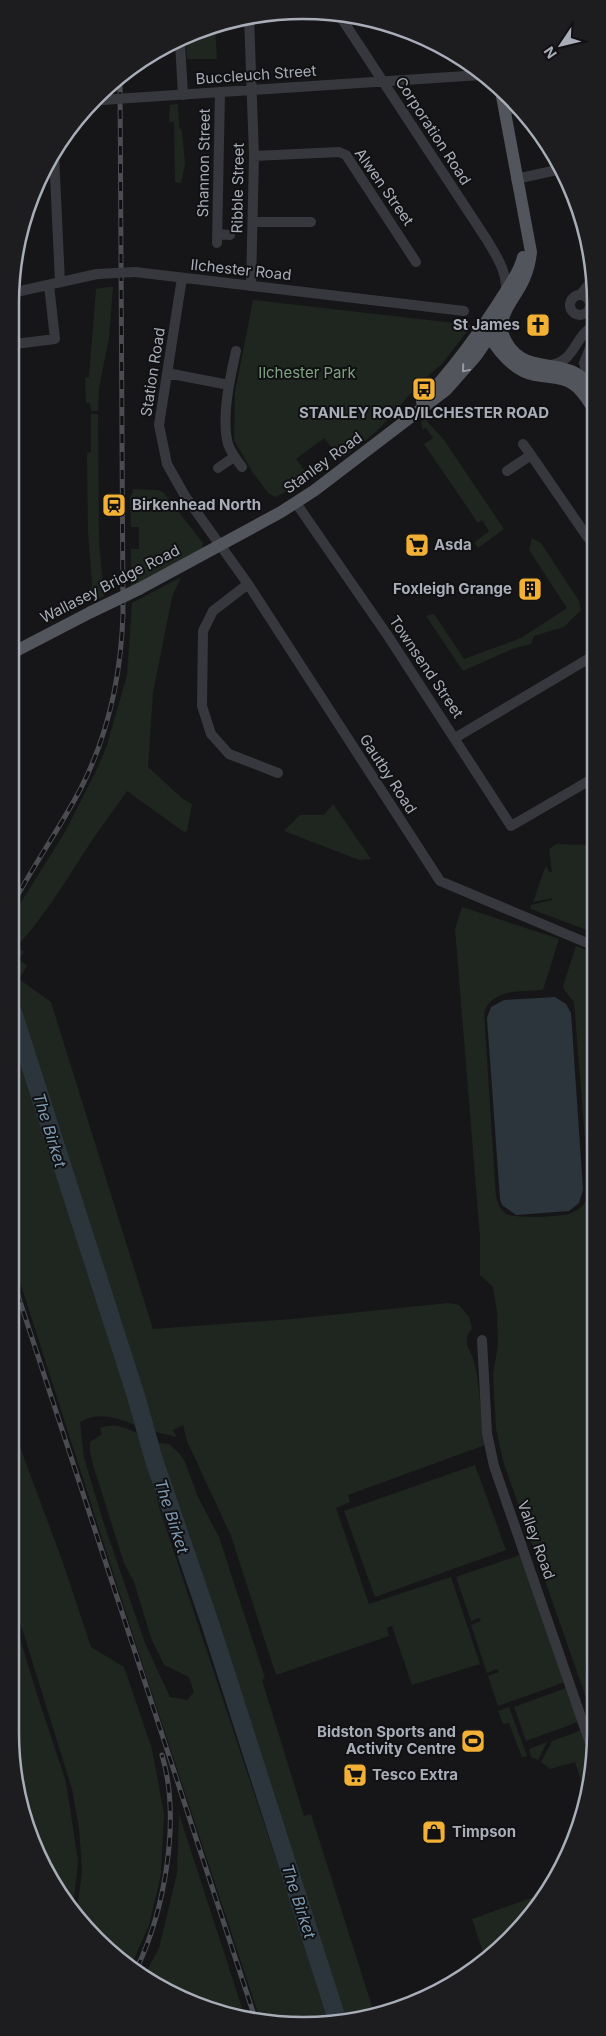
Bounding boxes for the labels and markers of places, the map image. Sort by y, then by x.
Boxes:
church icon: St James [525,312,551,338]
place label: St James [453,315,520,334]
bus stop icon: STANLEY ROAD/ILCHESTER ROAD [411,376,437,402]
place label: STANLEY ROAD/ILCHESTER ROAD [299,403,549,422]
station icon: Birkenhead North [101,492,127,518]
place label: Birkenhead North [132,495,261,514]
supermarket icon: Asda [404,532,430,558]
place label: Asda [434,535,472,554]
building icon: Foxleigh Grange [517,576,543,602]
place label: Foxleigh Grange [393,579,512,598]
place label: Bidston Sports and Activity Centre [317,1722,456,1758]
sports icon: Bidston Sports and Activity Centre [460,1728,486,1754]
supermarket icon: Tesco Extra [342,1762,368,1788]
place label: Tesco Extra [372,1765,458,1784]
shop icon: Timpson [421,1819,447,1845]
place label: Timpson [452,1822,516,1841]

